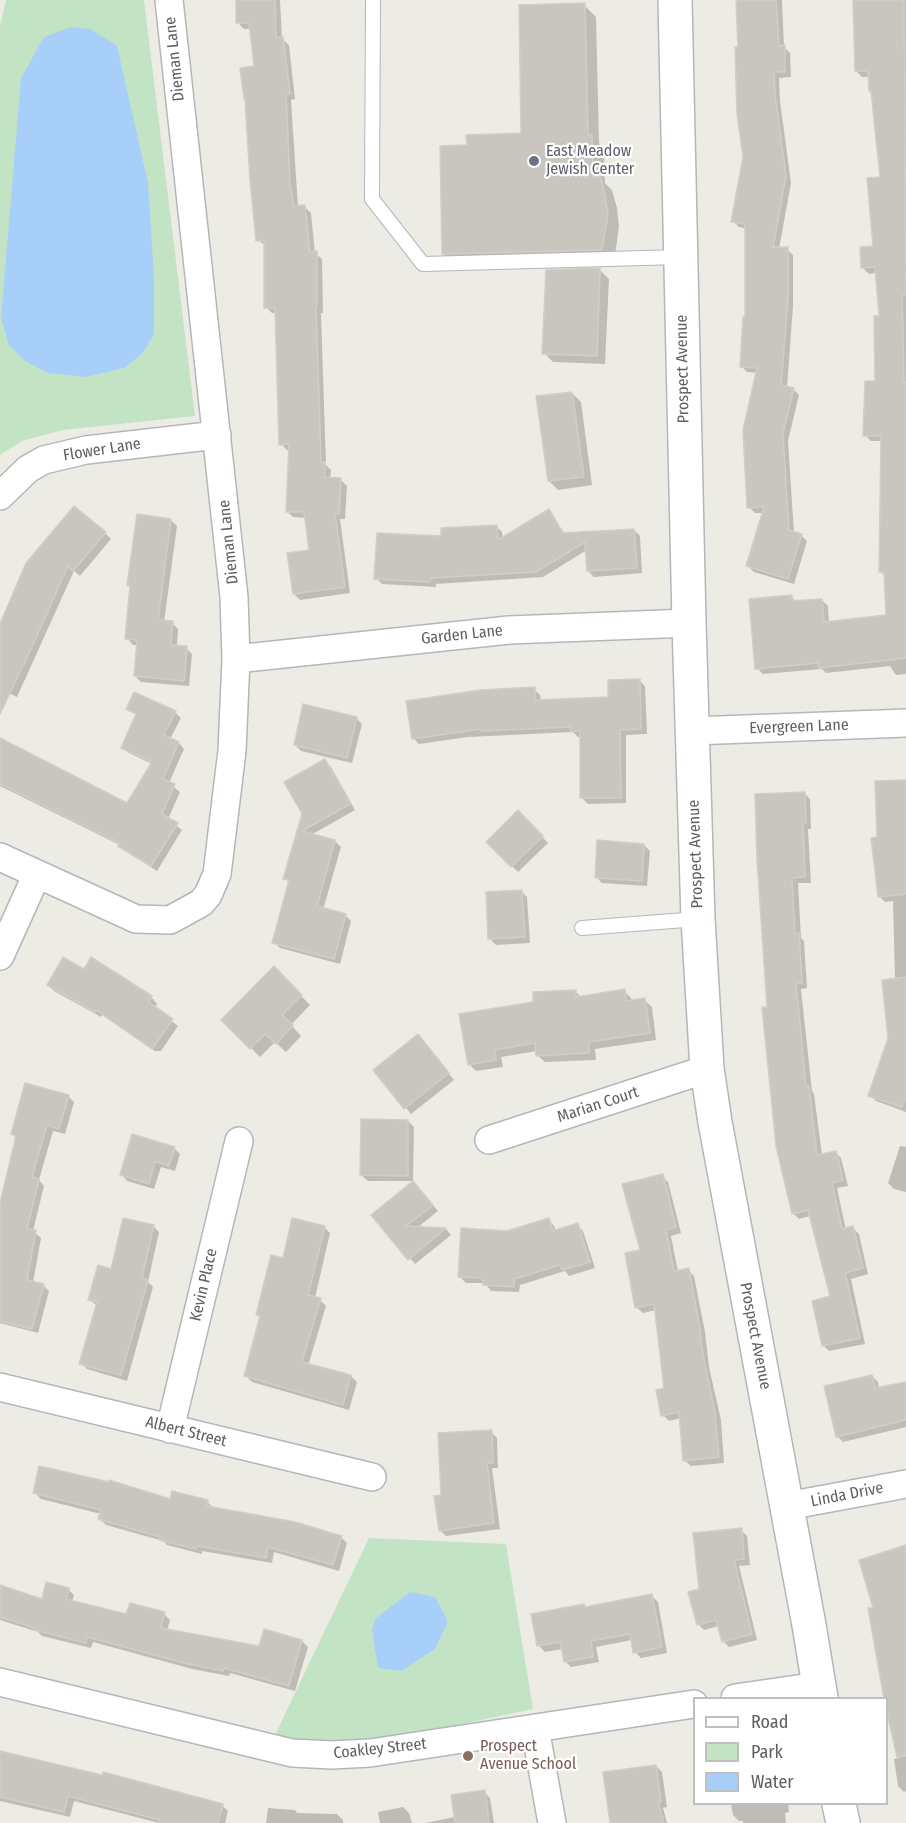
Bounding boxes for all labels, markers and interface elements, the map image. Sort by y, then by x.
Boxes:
street label: Dieman Lane [161,16,189,102]
place label: East Meadow Jewish Center [546,142,634,180]
marker: East Meadow Jewish Center [527,154,541,168]
street label: Prospect Avenue [672,314,694,424]
street label: Flower Lane [62,434,142,466]
street label: Dieman Lane [215,499,243,585]
street label: Garden Lane [420,621,504,649]
street label: Evergreen Lane [749,716,849,738]
street label: Prospect Avenue [685,799,707,909]
street label: Marian Court [555,1083,641,1127]
street label: Kevin Place [186,1247,222,1323]
street label: Prospect Avenue [735,1281,775,1391]
street label: Albert Street [143,1413,229,1451]
street label: Linda Drive [809,1479,885,1511]
legend [693,1697,888,1805]
text: Road [751,1711,788,1733]
street label: Coakley Street [332,1735,428,1763]
place label: Prospect Avenue School [480,1737,576,1775]
text: Park [751,1741,783,1763]
marker: Prospect Avenue School [461,1749,475,1763]
text: Water [751,1771,794,1793]

